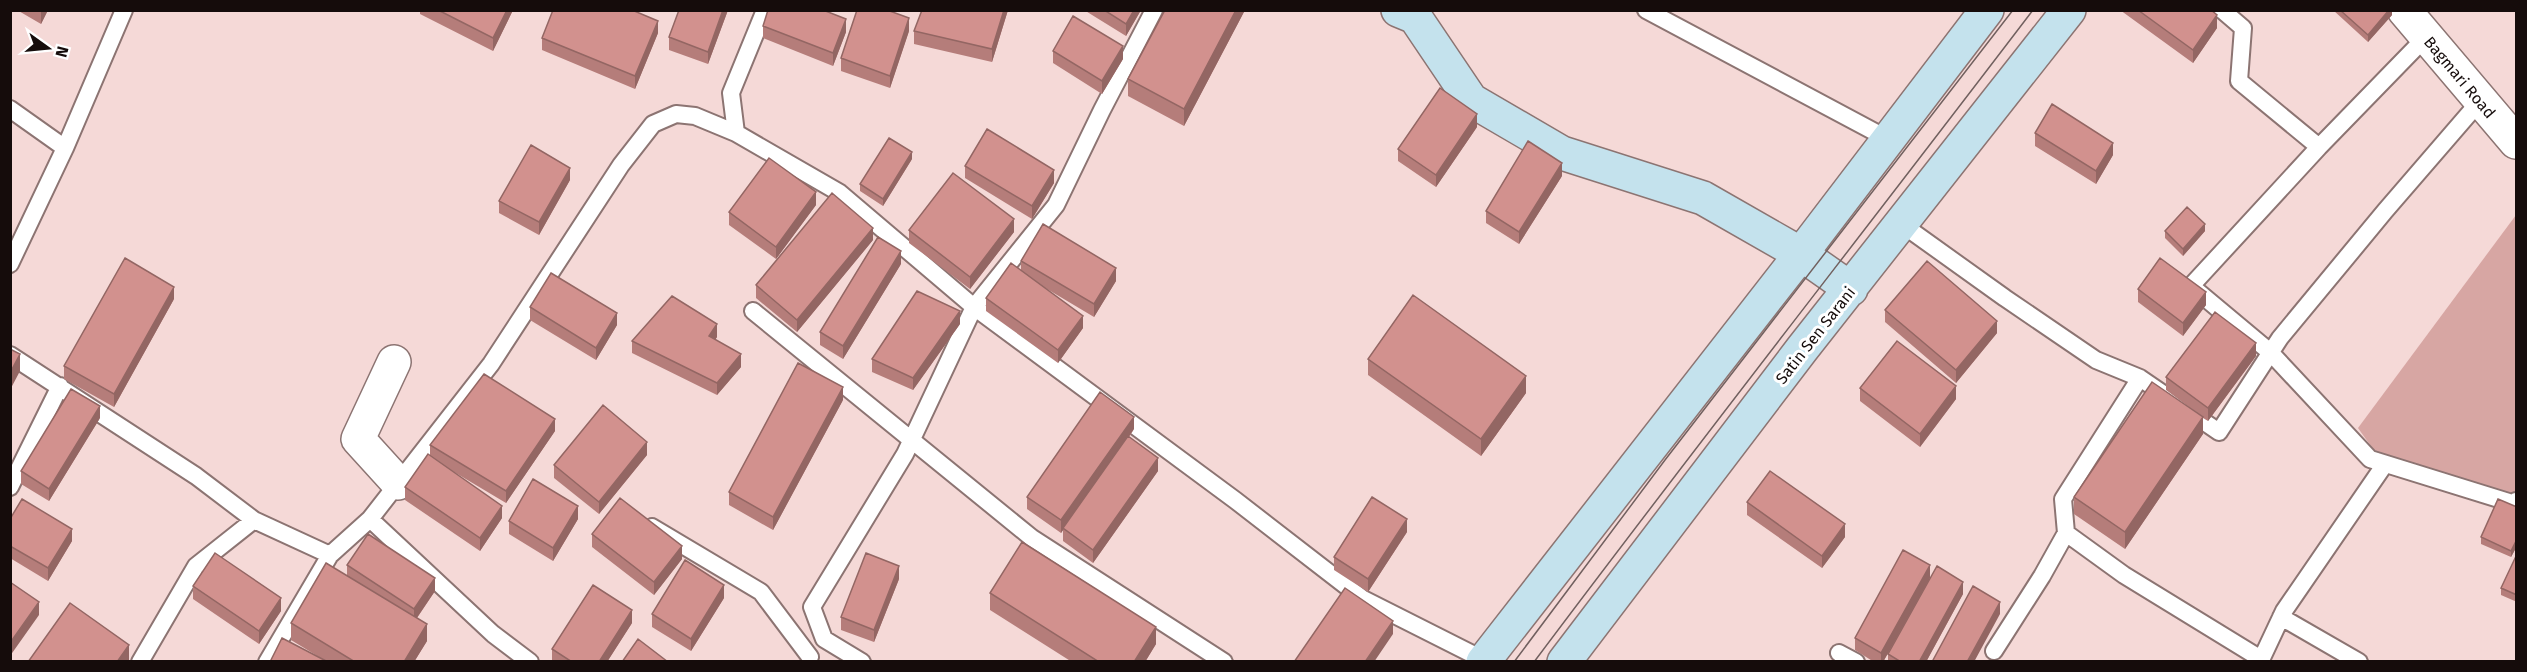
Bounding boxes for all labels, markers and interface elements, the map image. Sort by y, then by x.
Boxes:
north arrow [18,18,78,78]
street label: Bagmari Road [2420,33,2499,122]
text: N [51,44,73,59]
street label: Satin Sen Sarani [1772,283,1859,388]

